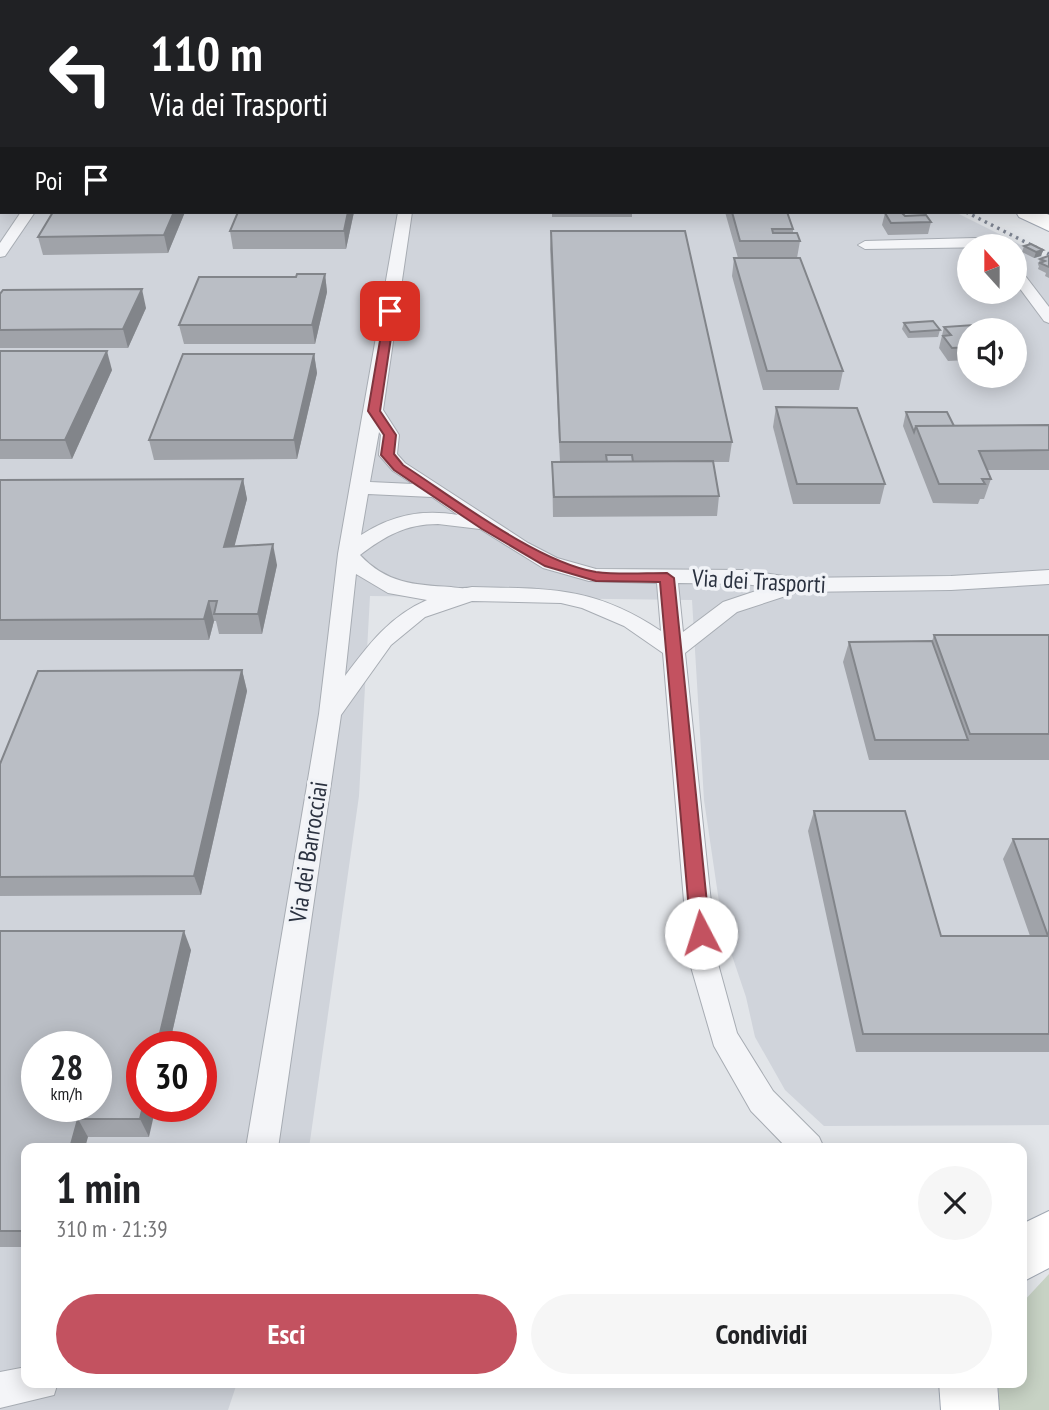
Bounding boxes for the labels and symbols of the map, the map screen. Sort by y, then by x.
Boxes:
north arrow [957,234,1027,304]
pin [360,281,420,341]
street label: Via dei Trasporti [690,562,827,600]
street label: Via dei Barrocciai [281,779,334,926]
position arrow [664,896,738,970]
speed limit sign: 30 [126,1031,217,1122]

